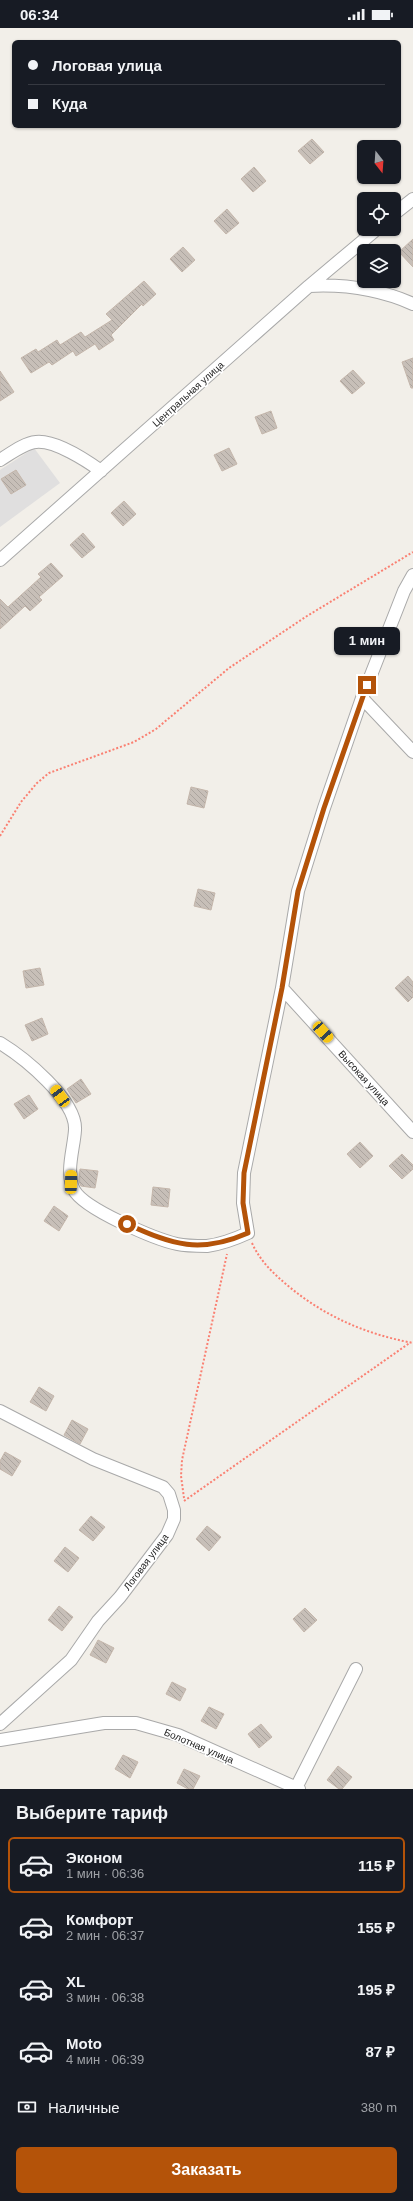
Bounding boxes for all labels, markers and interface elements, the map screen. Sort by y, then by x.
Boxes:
text: 06:34 [20,6,58,23]
text: Логовая улица [52,57,162,74]
text: Куда [52,95,87,112]
north arrow [357,140,401,184]
map controls [357,140,401,288]
button: locate [357,192,401,236]
button: layers [357,244,401,288]
street label: Центральная улица [150,359,226,429]
callout: 1 мин [334,627,400,655]
text: 1 мин [349,633,385,648]
route end [358,676,376,694]
car [311,1019,335,1045]
street label: Высокая улица [336,1048,392,1108]
car [48,1083,72,1109]
car [65,1170,77,1194]
route start [118,1215,136,1233]
street label: Логовая улица [121,1531,171,1592]
street label: Болотная улица [163,1726,236,1766]
text: Выберите тариф [16,1803,168,1823]
icon: car [18,1847,54,1883]
text: Эконом [66,1849,122,1866]
text: 115 ₽ [358,1857,395,1874]
text: 1 мин · 06:36 [66,1866,144,1881]
icon: car [18,1909,54,1945]
text: Комфорт [66,1911,133,1928]
text: 155 ₽ [357,1919,395,1936]
text: 2 мин · 06:37 [66,1928,144,1943]
icon: car [18,1971,54,2007]
text: XL [66,1973,85,1990]
text: 195 ₽ [357,1981,395,1998]
text: 3 мин · 06:38 [66,1990,144,2005]
icon: car [18,2033,54,2069]
text: Moto [66,2035,102,2052]
text: 87 ₽ [365,2043,395,2060]
text: 4 мин · 06:39 [66,2052,144,2067]
icon: cash [16,2096,38,2118]
text: Наличные [48,2099,120,2116]
text: 380 m [361,2100,397,2115]
button: Заказать [16,2147,397,2193]

